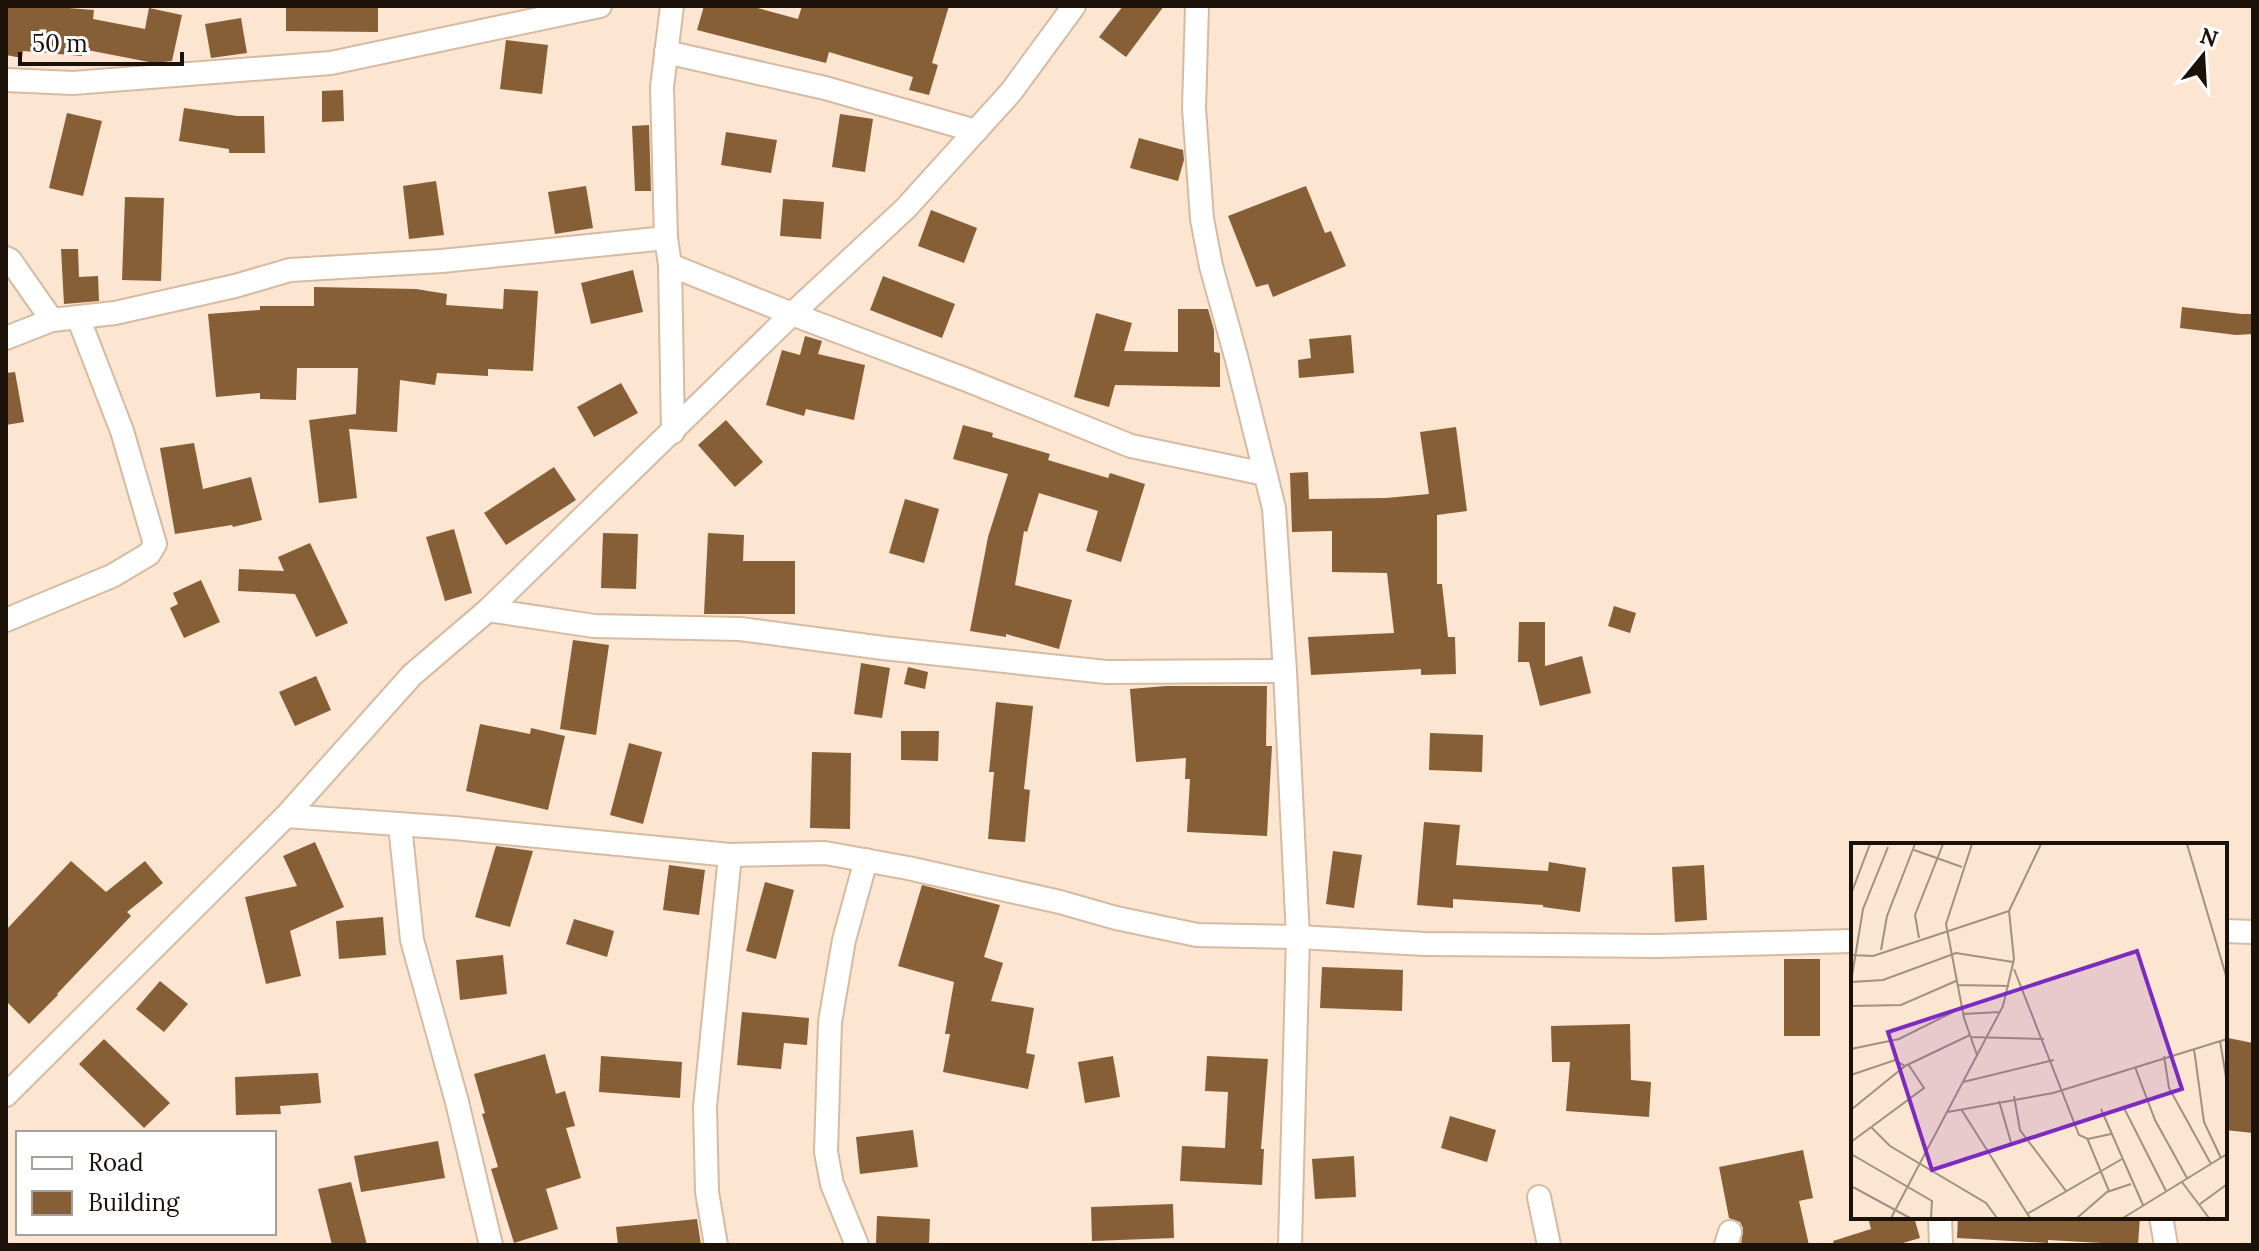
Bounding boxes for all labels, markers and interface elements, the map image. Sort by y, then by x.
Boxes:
scale bar [20,16,182,66]
north arrow [2163,16,2243,96]
text: N [2197,21,2222,53]
text: 50 m [32,28,88,59]
inset map [1851,843,2227,1219]
legend [16,1131,276,1235]
text: Road [88,1147,144,1178]
text: Building [88,1187,180,1218]

